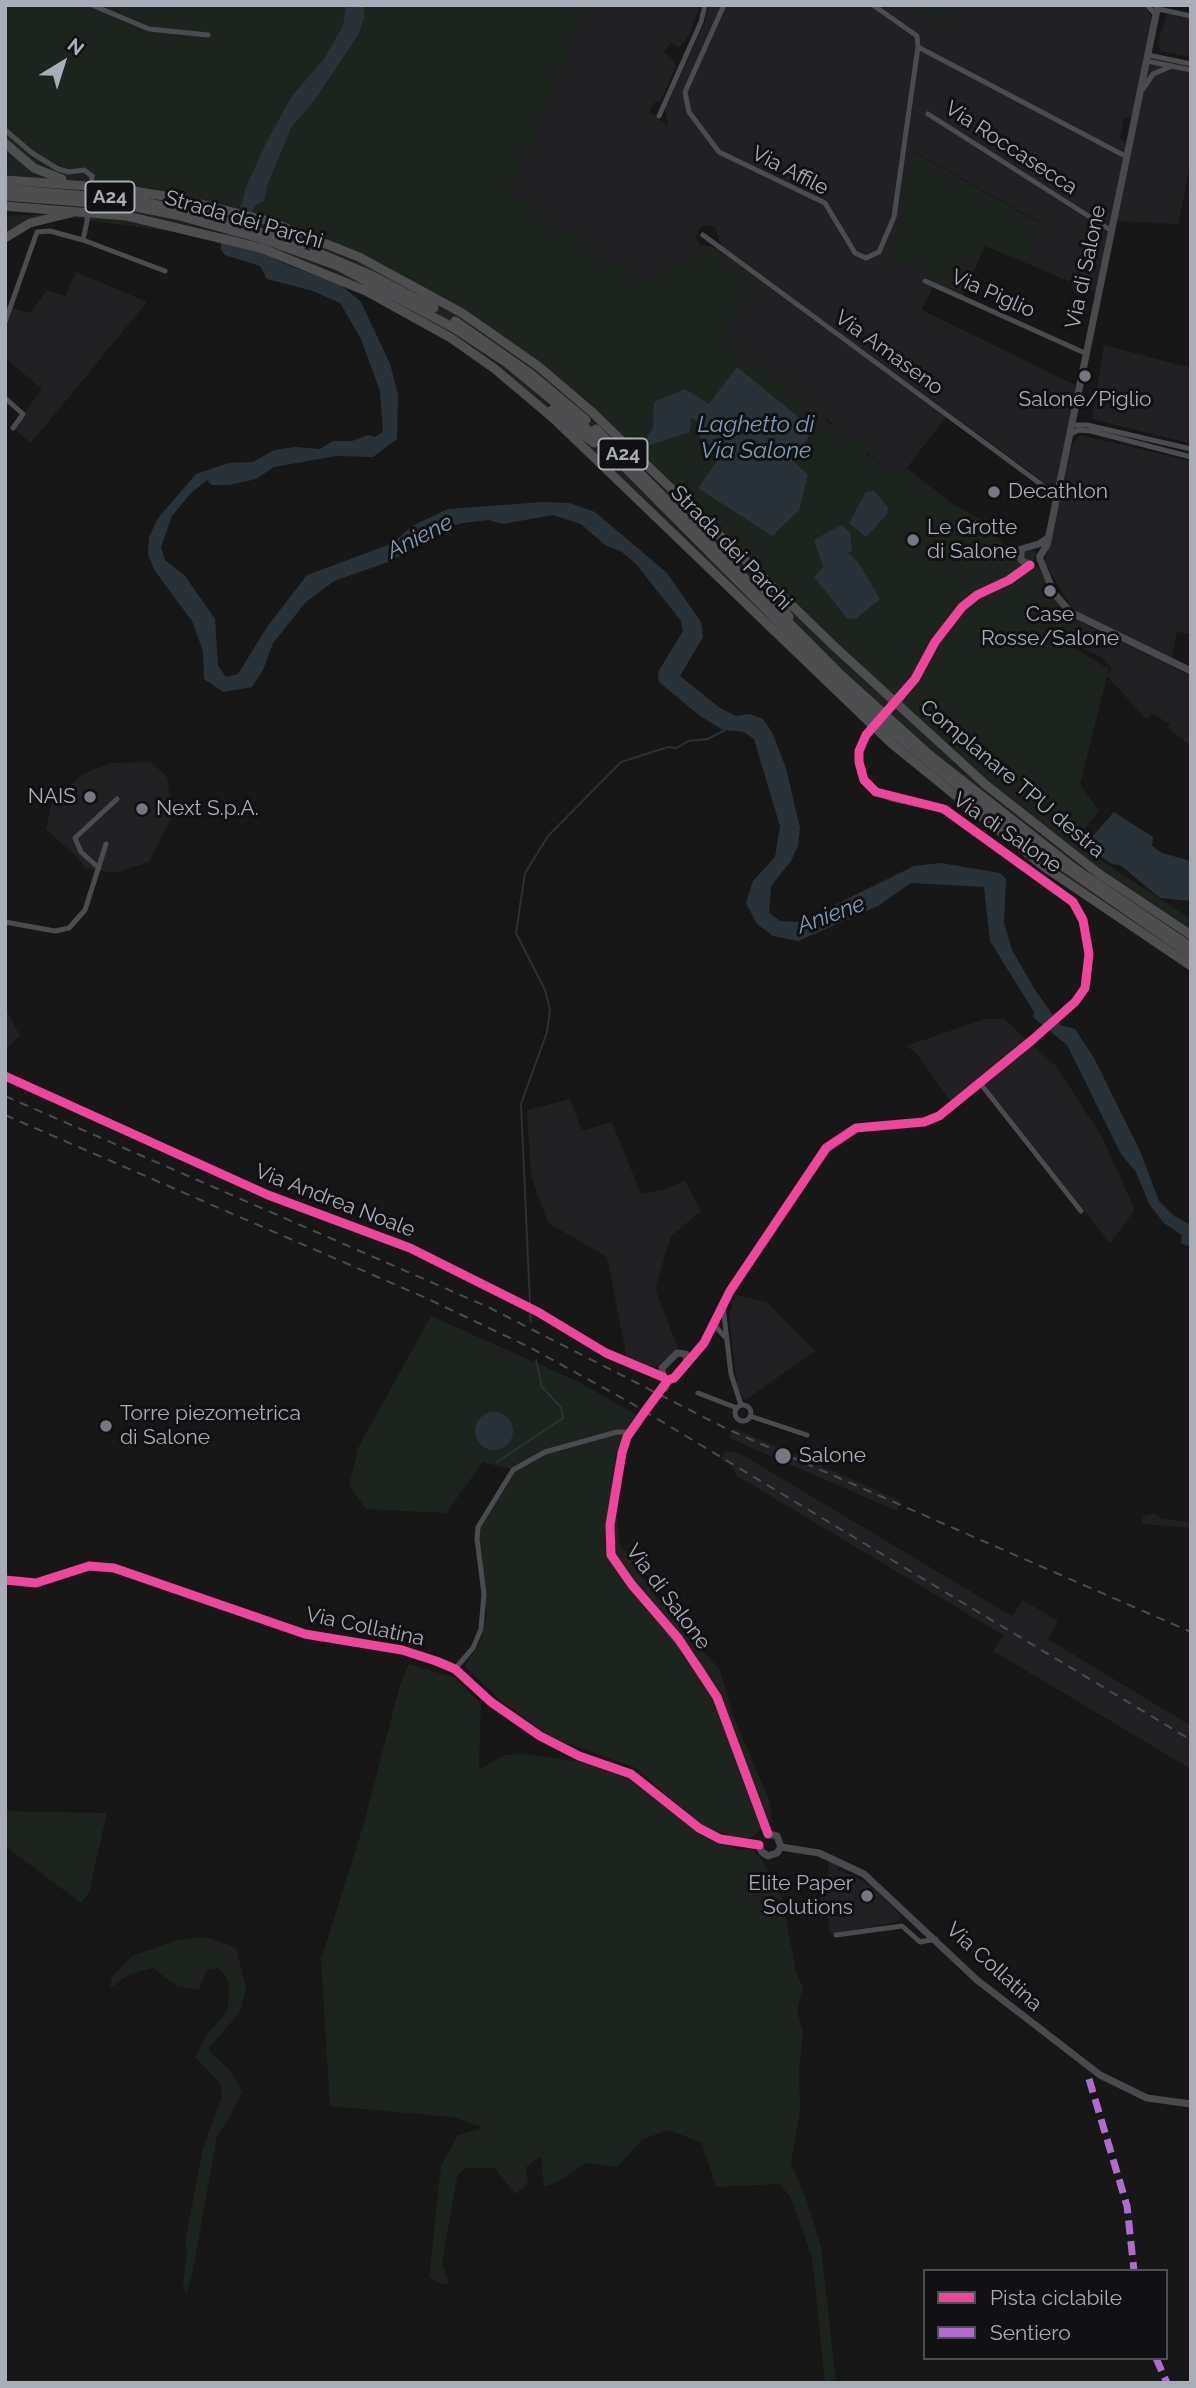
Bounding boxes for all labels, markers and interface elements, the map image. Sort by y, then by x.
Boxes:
north arrow [28,28,98,98]
text: N [63,33,88,60]
street label: Via Roccasecca [940,96,1082,200]
street label: Via Affile [747,141,833,201]
road number: A24 [86,182,134,212]
street label: Strada dei Parchi [162,185,326,255]
street label: Via di Salone [1061,203,1111,331]
street label: Via Piglio [947,264,1039,324]
street label: Via Amaseno [830,305,948,401]
marker: Salone/Piglio [1077,368,1093,384]
place label: Salone/Piglio [1018,387,1152,413]
water label: Laghetto di Via Salone [698,411,814,465]
road number: A24 [598,438,648,470]
place label: Decathlon [1008,479,1108,505]
street label: Strada dei Parchi [665,481,797,615]
marker: Decathlon [986,484,1002,500]
water label: Aniene [382,509,458,565]
place label: Le Grotte di Salone [927,515,1017,565]
marker: Le Grotte di Salone [905,532,921,548]
marker: Case Rosse/Salone [1042,583,1058,599]
place label: Case Rosse/Salone [981,602,1119,652]
street label: Complanare TPU destra [915,694,1109,864]
place label: NAIS [28,784,76,810]
street label: Via di Salone [948,787,1066,879]
marker: NAIS [82,789,98,805]
place label: Next S.p.A. [156,796,259,822]
marker: Next S.p.A. [134,801,150,817]
water label: Aniene [793,890,869,940]
street label: Via Andrea Noale [251,1159,419,1243]
place label: Torre piezometrica di Salone [120,1401,301,1451]
marker: Torre piezometrica di Salone [98,1418,114,1434]
place label: Salone [799,1443,866,1469]
marker: Salone [773,1446,793,1466]
street label: Via di Salone [620,1539,716,1655]
street label: Via Collatina [303,1602,427,1652]
place label: Elite Paper Solutions [748,1871,853,1921]
marker: Elite Paper Solutions [859,1888,875,1904]
street label: Via Collatina [941,1917,1047,2017]
legend [923,2269,1168,2360]
text: Pista ciclabile [990,2285,1122,2310]
text: Sentiero [990,2320,1071,2345]

